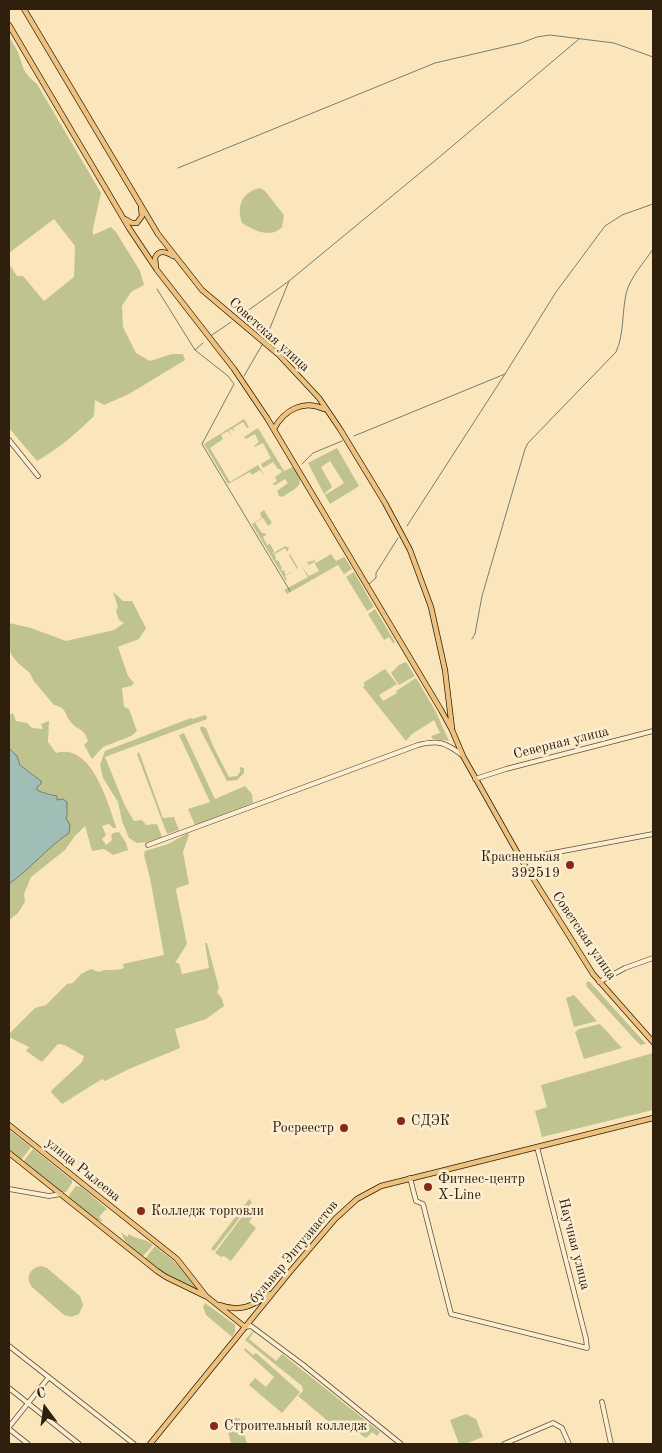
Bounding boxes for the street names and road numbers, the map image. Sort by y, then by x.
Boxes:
street label: Советская улица [225,294,313,376]
street label: Северная улица [512,723,610,763]
street label: Советская улица [548,889,620,983]
street label: улица Рылеева [42,1135,124,1205]
street label: Научная улица [554,1196,594,1292]
street label: бульвар Энтузиастов [246,1197,342,1307]

